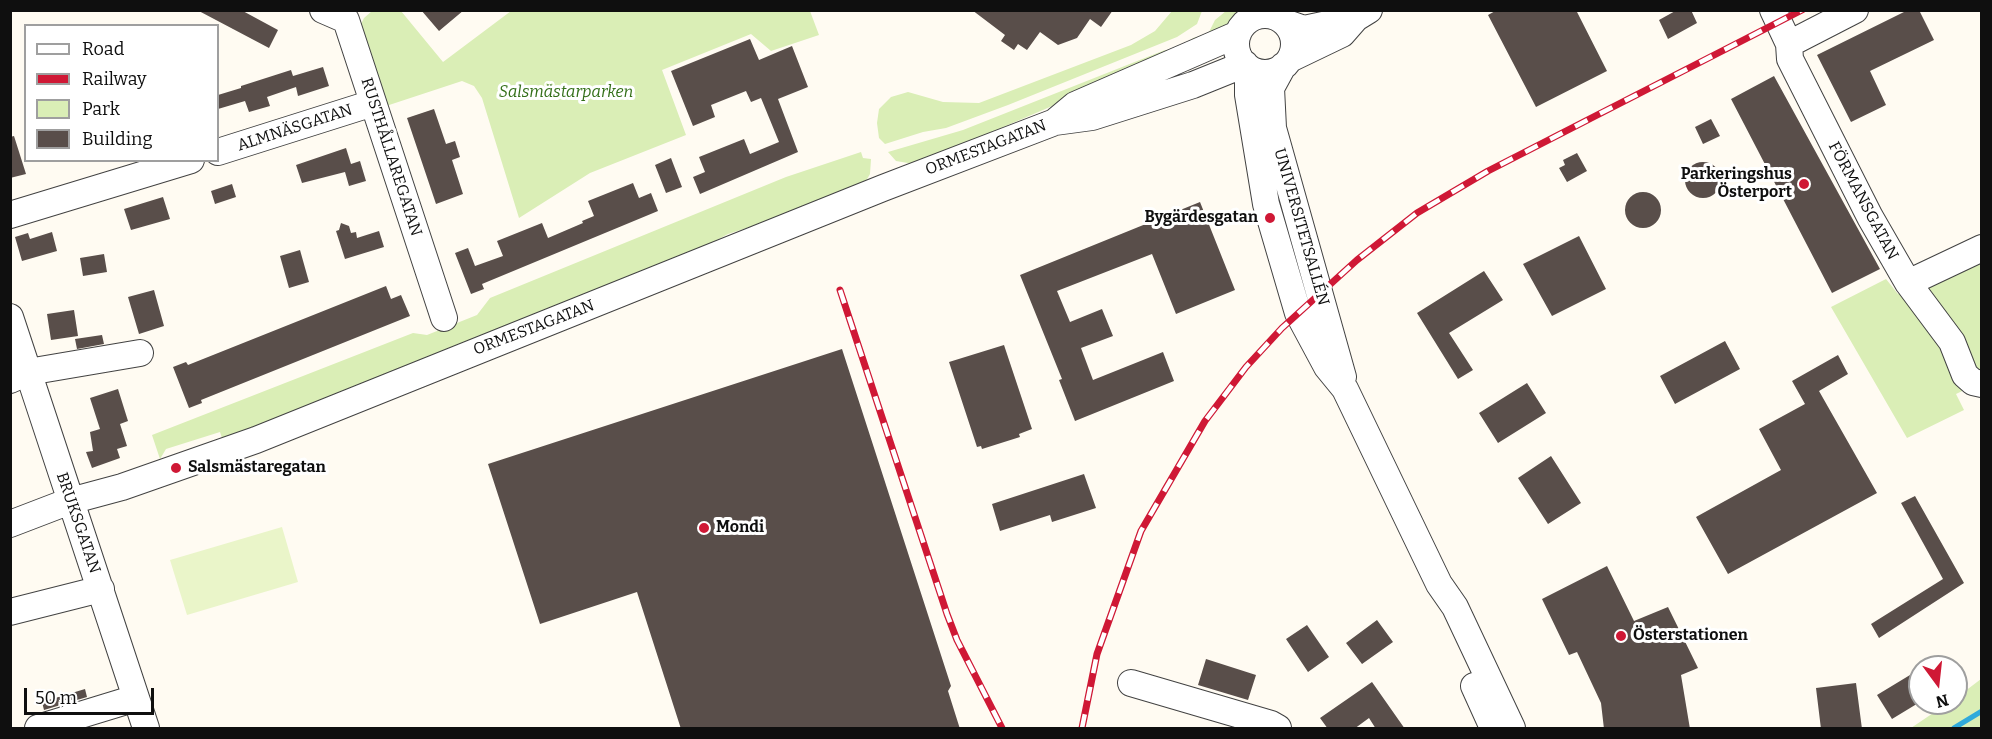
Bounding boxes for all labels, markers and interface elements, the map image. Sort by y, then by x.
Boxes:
legend [24,24,219,162]
text: Road [82,38,124,60]
text: Railway [82,68,146,90]
street label: RUSTHÅLLAREGATAN [356,75,426,239]
park label: Salsmästarparken [499,83,633,103]
text: Park [82,98,120,120]
street label: ALMNÄSGATAN [235,100,355,156]
street label: ORMESTAGATAN [923,116,1049,180]
text: Building [82,128,153,150]
street label: FÖRMANSGATAN [1824,139,1902,263]
street label: UNIVERSITETSALLÉN [1269,146,1333,308]
place label: Parkeringshus Österport [1681,165,1792,203]
marker: Parkeringshus Österport [1797,177,1811,191]
place label: Bygärdesgatan [1144,208,1258,228]
marker: Bygärdesgatan [1263,211,1277,225]
street label: ORMESTAGATAN [471,296,597,360]
place label: Salsmästaregatan [188,458,326,478]
marker: Salsmästaregatan [169,461,183,475]
street label: BRUKSGATAN [52,470,104,576]
place label: Mondi [716,518,764,538]
marker: Mondi [697,521,711,535]
place label: Österstationen [1633,626,1748,646]
marker: Österstationen [1614,629,1628,643]
north arrow [1908,655,1968,715]
scale bar [27,676,158,714]
text: 50 m [35,687,77,709]
text: N [1934,690,1951,712]

